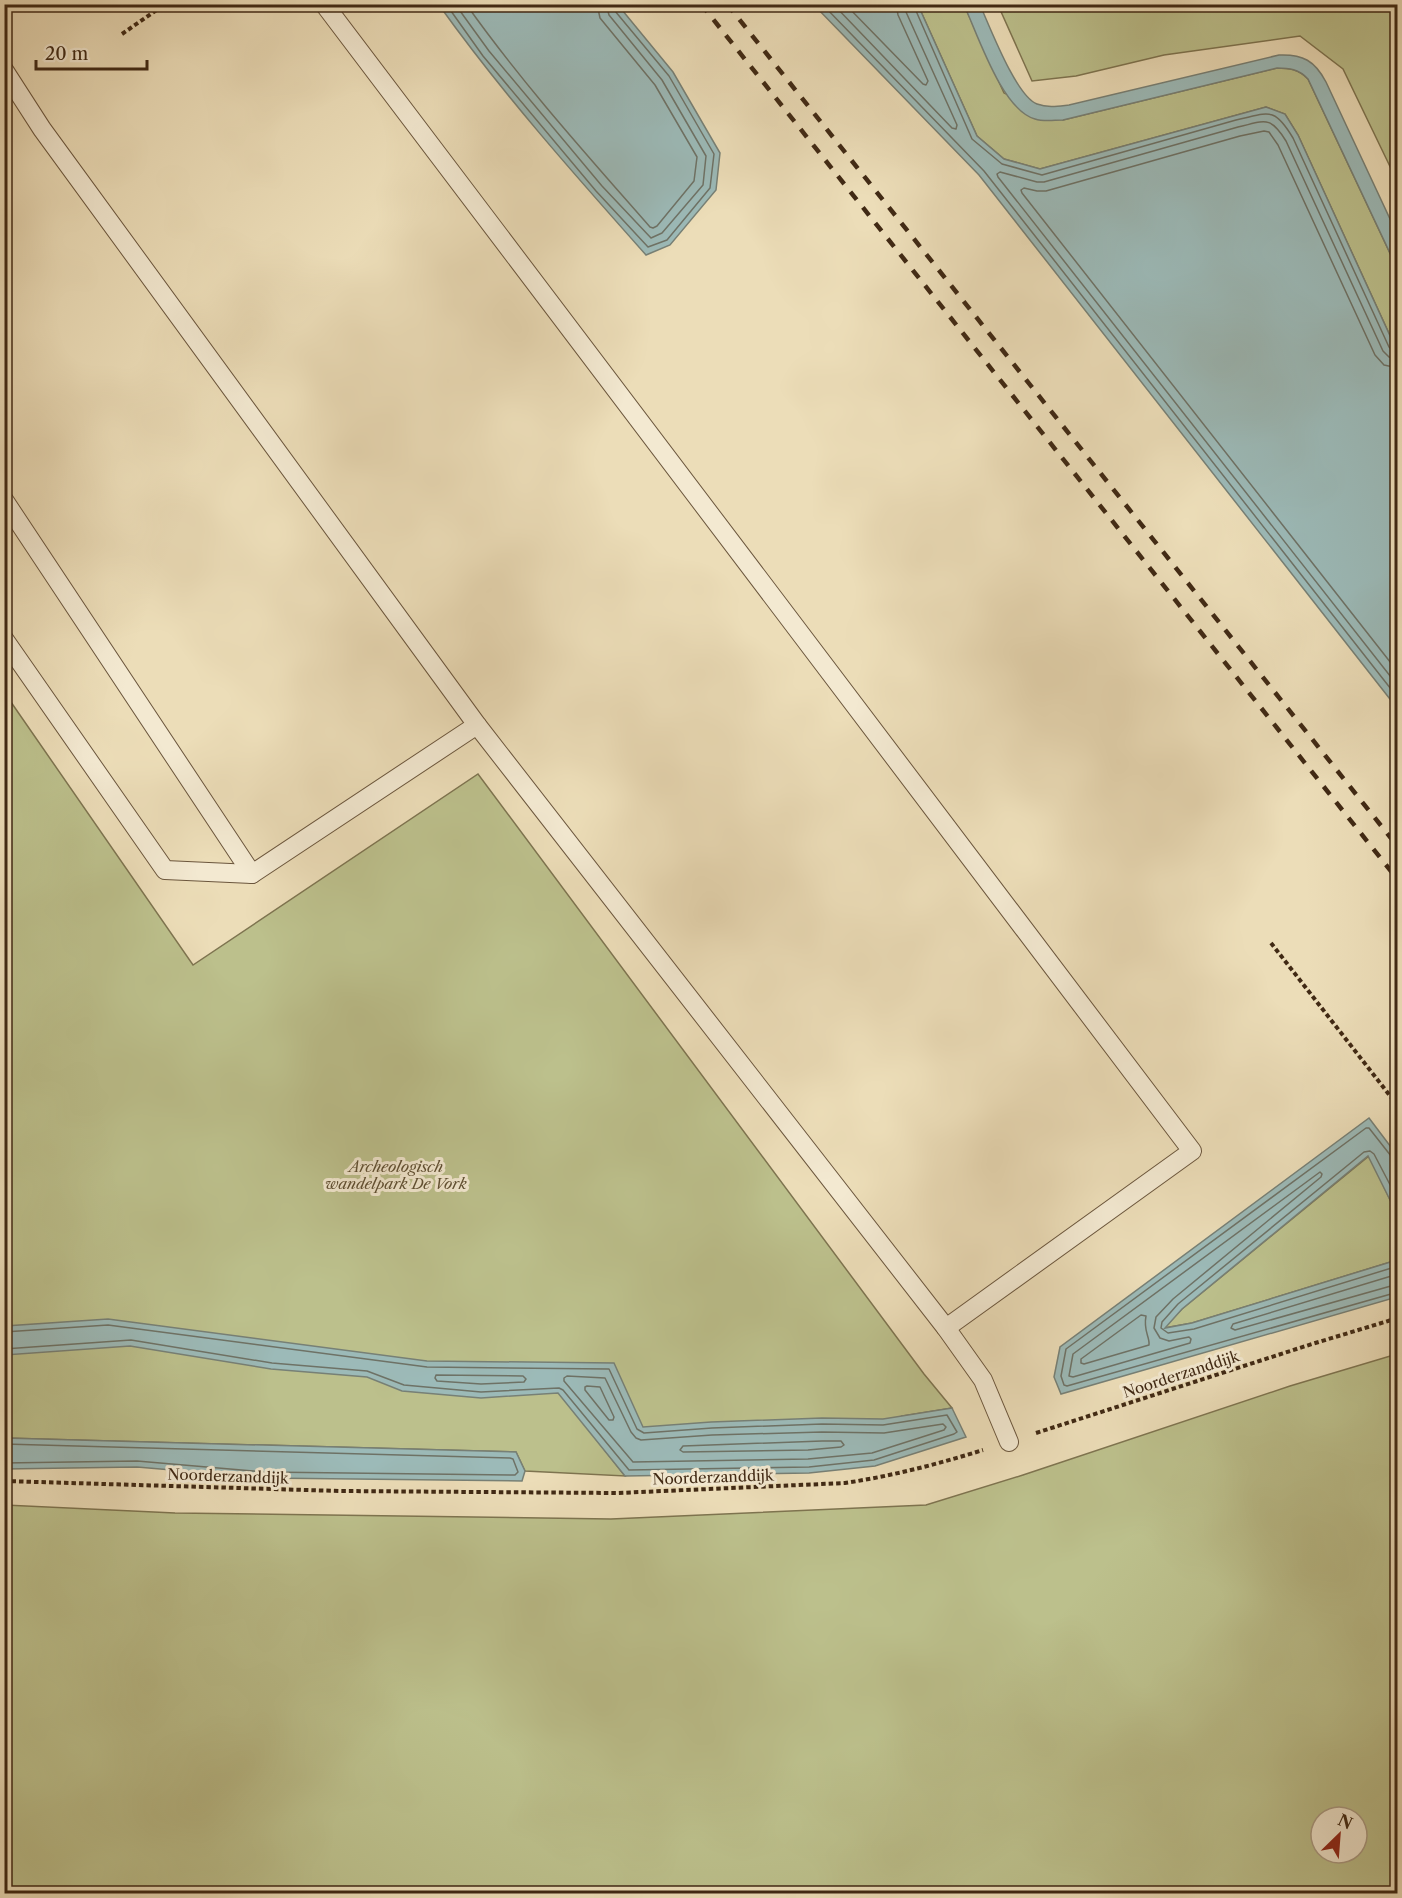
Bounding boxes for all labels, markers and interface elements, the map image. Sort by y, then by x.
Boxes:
scale bar [36,33,147,71]
text: 20 m [45,43,89,65]
park label: Archeologisch wandelpark De Vork [325,1157,467,1193]
street label: Noorderzanddijk [1120,1346,1243,1402]
street label: Noorderzanddijk [167,1464,290,1488]
street label: Noorderzanddijk [652,1465,775,1489]
north arrow [1309,1805,1369,1865]
text: N [1335,1809,1356,1833]

